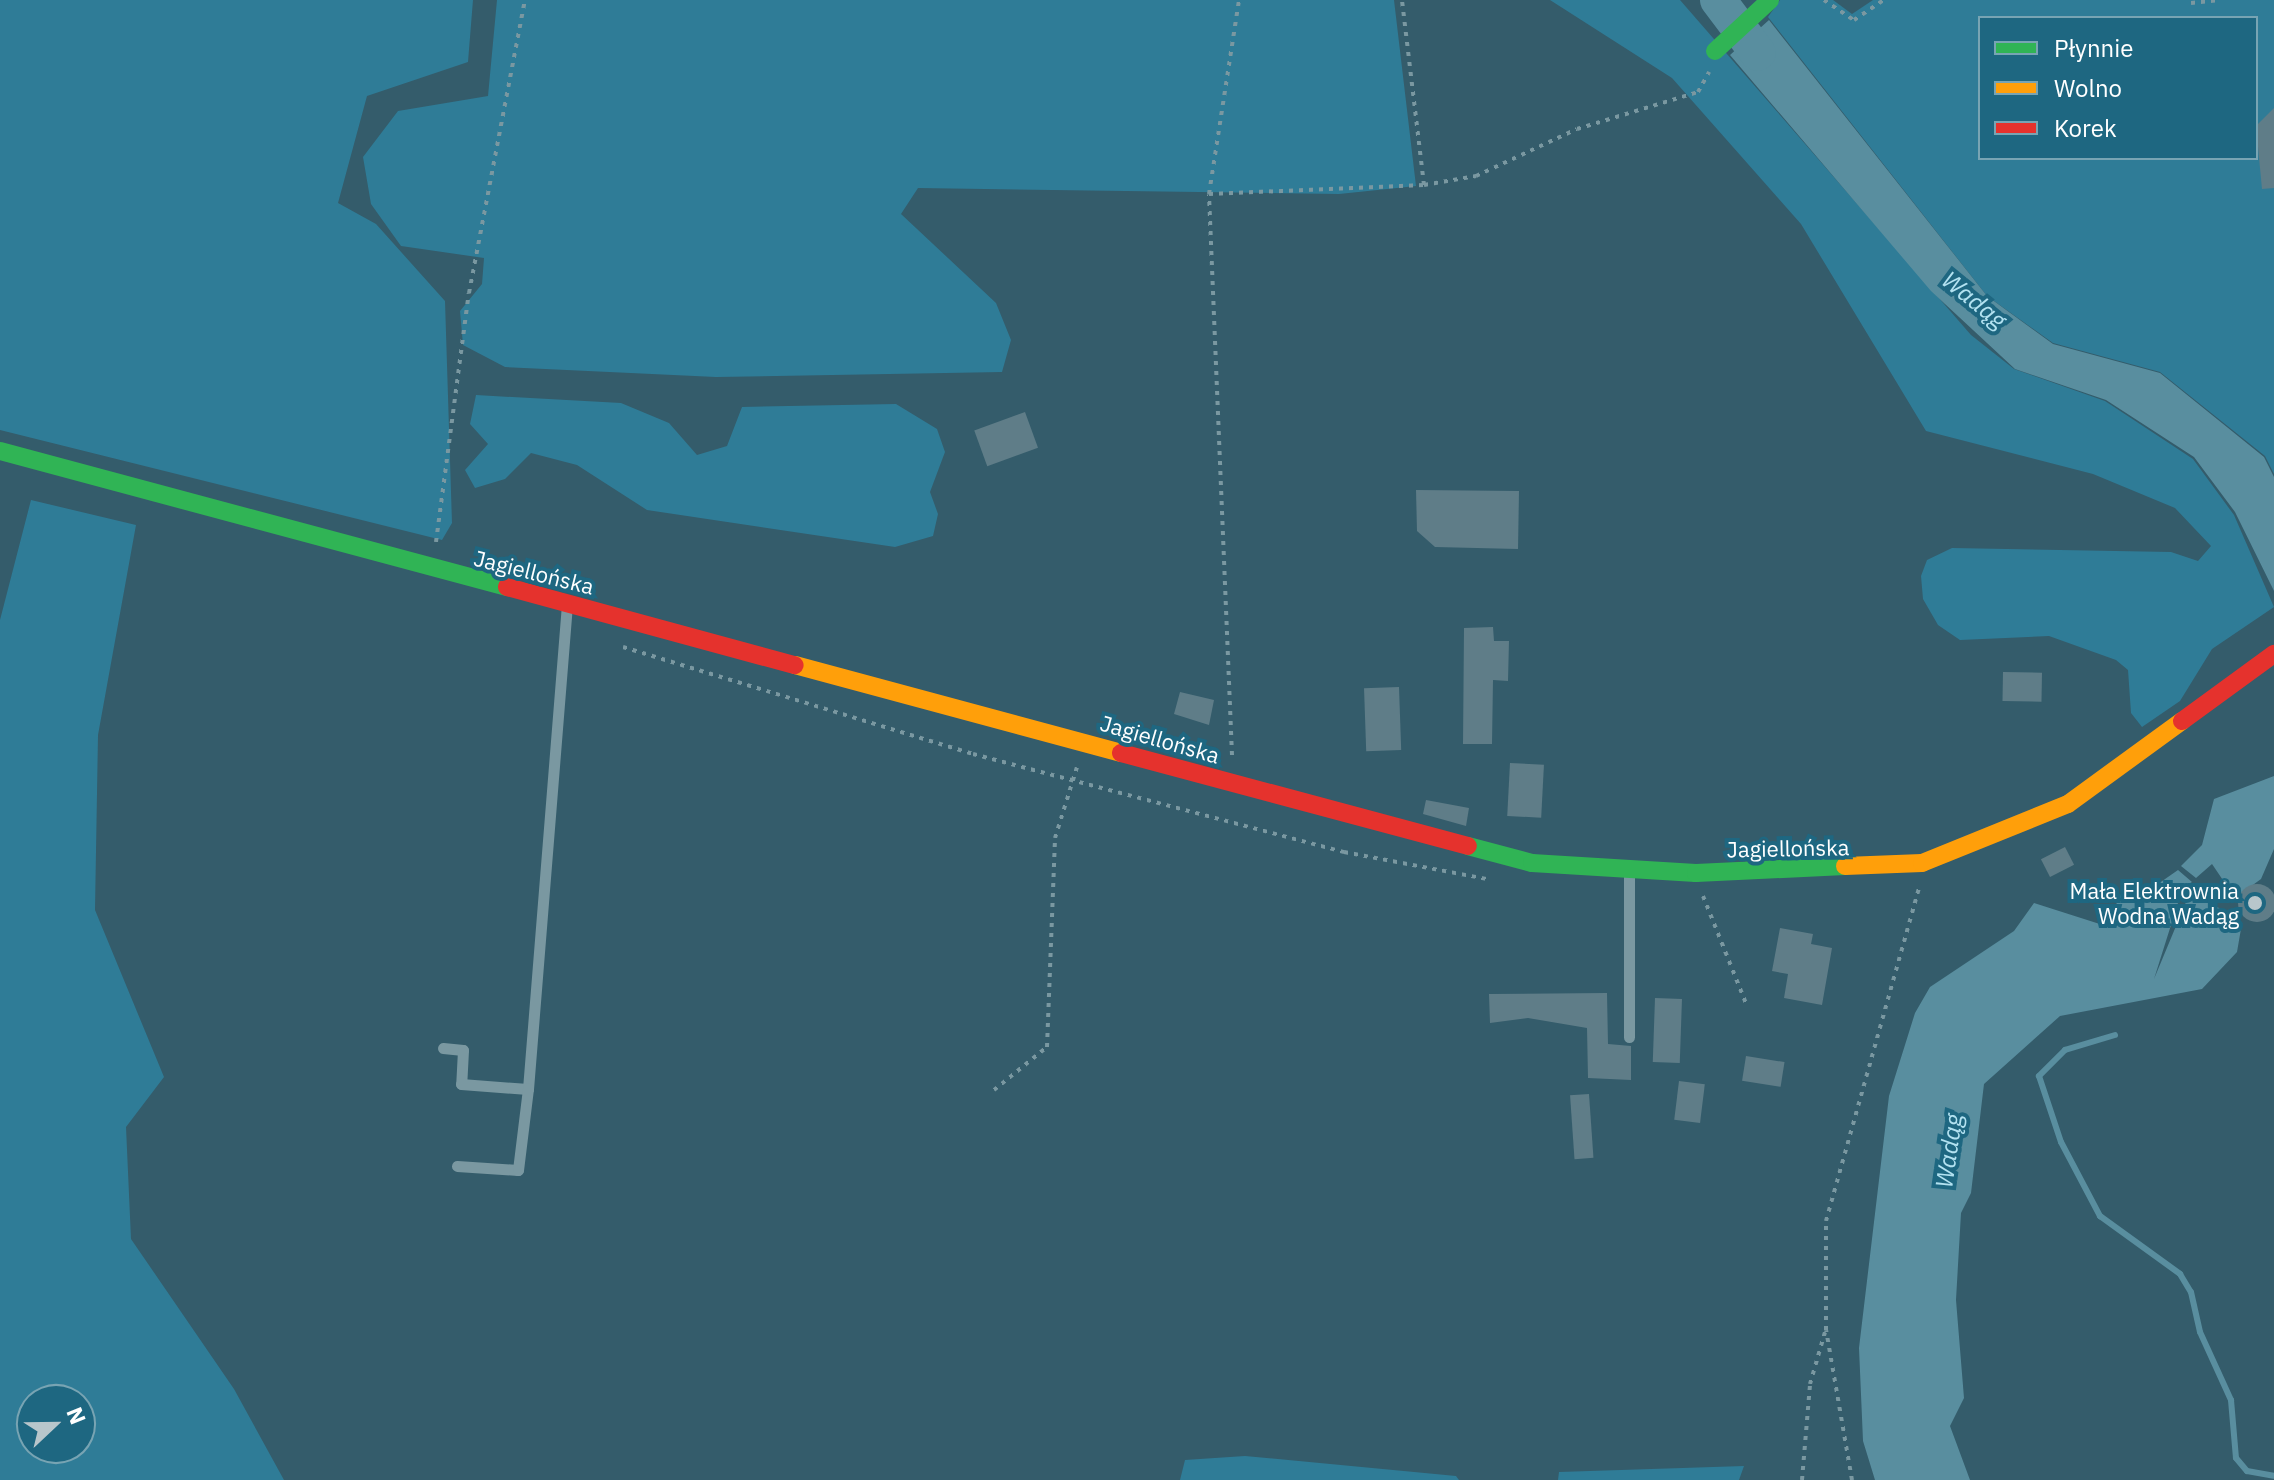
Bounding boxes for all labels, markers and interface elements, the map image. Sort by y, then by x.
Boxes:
legend [1978,16,2258,160]
text: Płynnie [2054,32,2133,64]
text: Wolno [2054,72,2122,104]
text: Korek [2054,112,2117,144]
water label: Wadąg [1936,265,2012,335]
street label: Jagiellońska [471,544,597,600]
street label: Jagiellońska [1097,709,1223,769]
street label: Jagiellońska [1726,834,1850,862]
place label: Mała Elektrownia Wodna Wadąg [2070,877,2239,928]
marker: Mała Elektrownia Wodna Wadąg [2246,894,2264,912]
water label: Wadąg [1930,1112,1968,1190]
north arrow [16,1384,96,1464]
text: N [60,1403,93,1428]

